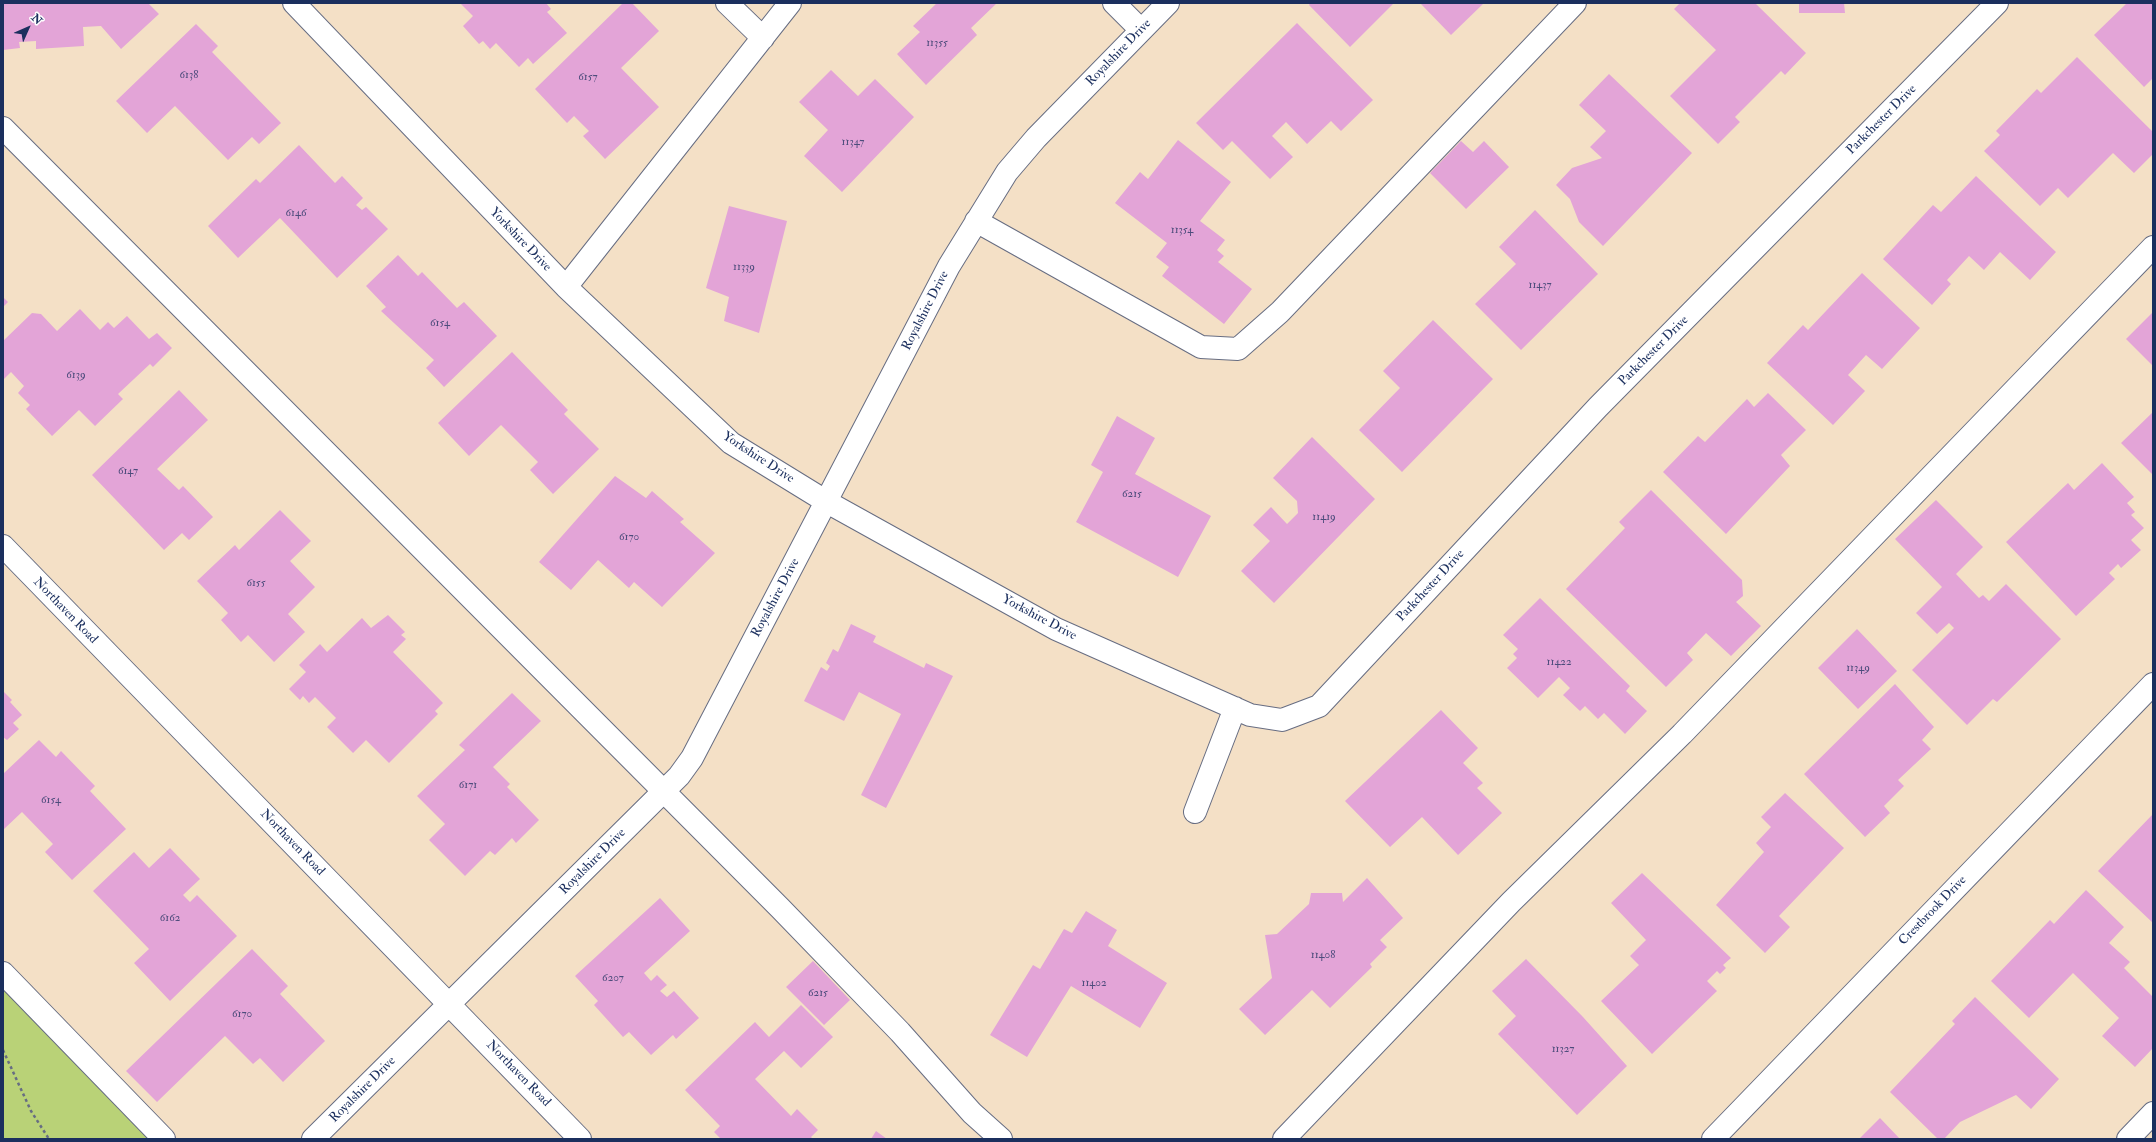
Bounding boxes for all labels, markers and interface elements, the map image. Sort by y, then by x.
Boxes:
north arrow [8,8,48,48]
text: N [29,11,45,27]
street label: Royalshire Drive [1083,16,1155,90]
house number: 11355 [926,37,948,51]
house number: 6138 [180,69,198,83]
house number: 6157 [578,71,598,85]
street label: Parkchester Drive [1844,82,1920,158]
house number: 11347 [842,136,864,150]
street label: Yorkshire Drive [486,205,554,275]
house number: 6146 [286,207,306,221]
house number: 11354 [1171,224,1193,238]
house number: 11339 [733,261,755,275]
street label: Royalshire Drive [899,269,953,353]
house number: 11437 [1528,279,1552,293]
street label: Parkchester Drive [1616,313,1692,389]
house number: 6154 [430,317,450,331]
house number: 6139 [66,369,86,383]
street label: Yorkshire Drive [719,429,797,487]
house number: 6147 [118,465,138,479]
house number: 6215 [1122,488,1142,502]
house number: 11419 [1312,511,1336,525]
house number: 6170 [619,531,639,545]
street label: Parkchester Drive [1394,547,1468,625]
street label: Royalshire Drive [749,556,803,640]
street label: Northaven Road [29,575,101,647]
house number: 6155 [246,577,266,591]
street label: Yorkshire Drive [999,592,1079,644]
house number: 11422 [1547,656,1571,670]
house number: 11349 [1846,662,1870,676]
house number: 6171 [459,779,477,793]
house number: 6154 [41,794,61,808]
street label: Northaven Road [256,807,328,879]
street label: Royalshire Drive [557,826,629,898]
street label: Crestbrook Drive [1896,873,1970,949]
house number: 6162 [160,912,180,926]
house number: 11408 [1311,949,1335,963]
house number: 6207 [602,972,624,986]
house number: 11402 [1082,977,1106,991]
house number: 6215 [808,987,828,1001]
house number: 6170 [232,1008,252,1022]
street label: Northaven Road [482,1038,554,1110]
house number: 11327 [1552,1043,1574,1057]
street label: Royalshire Drive [327,1054,399,1126]

